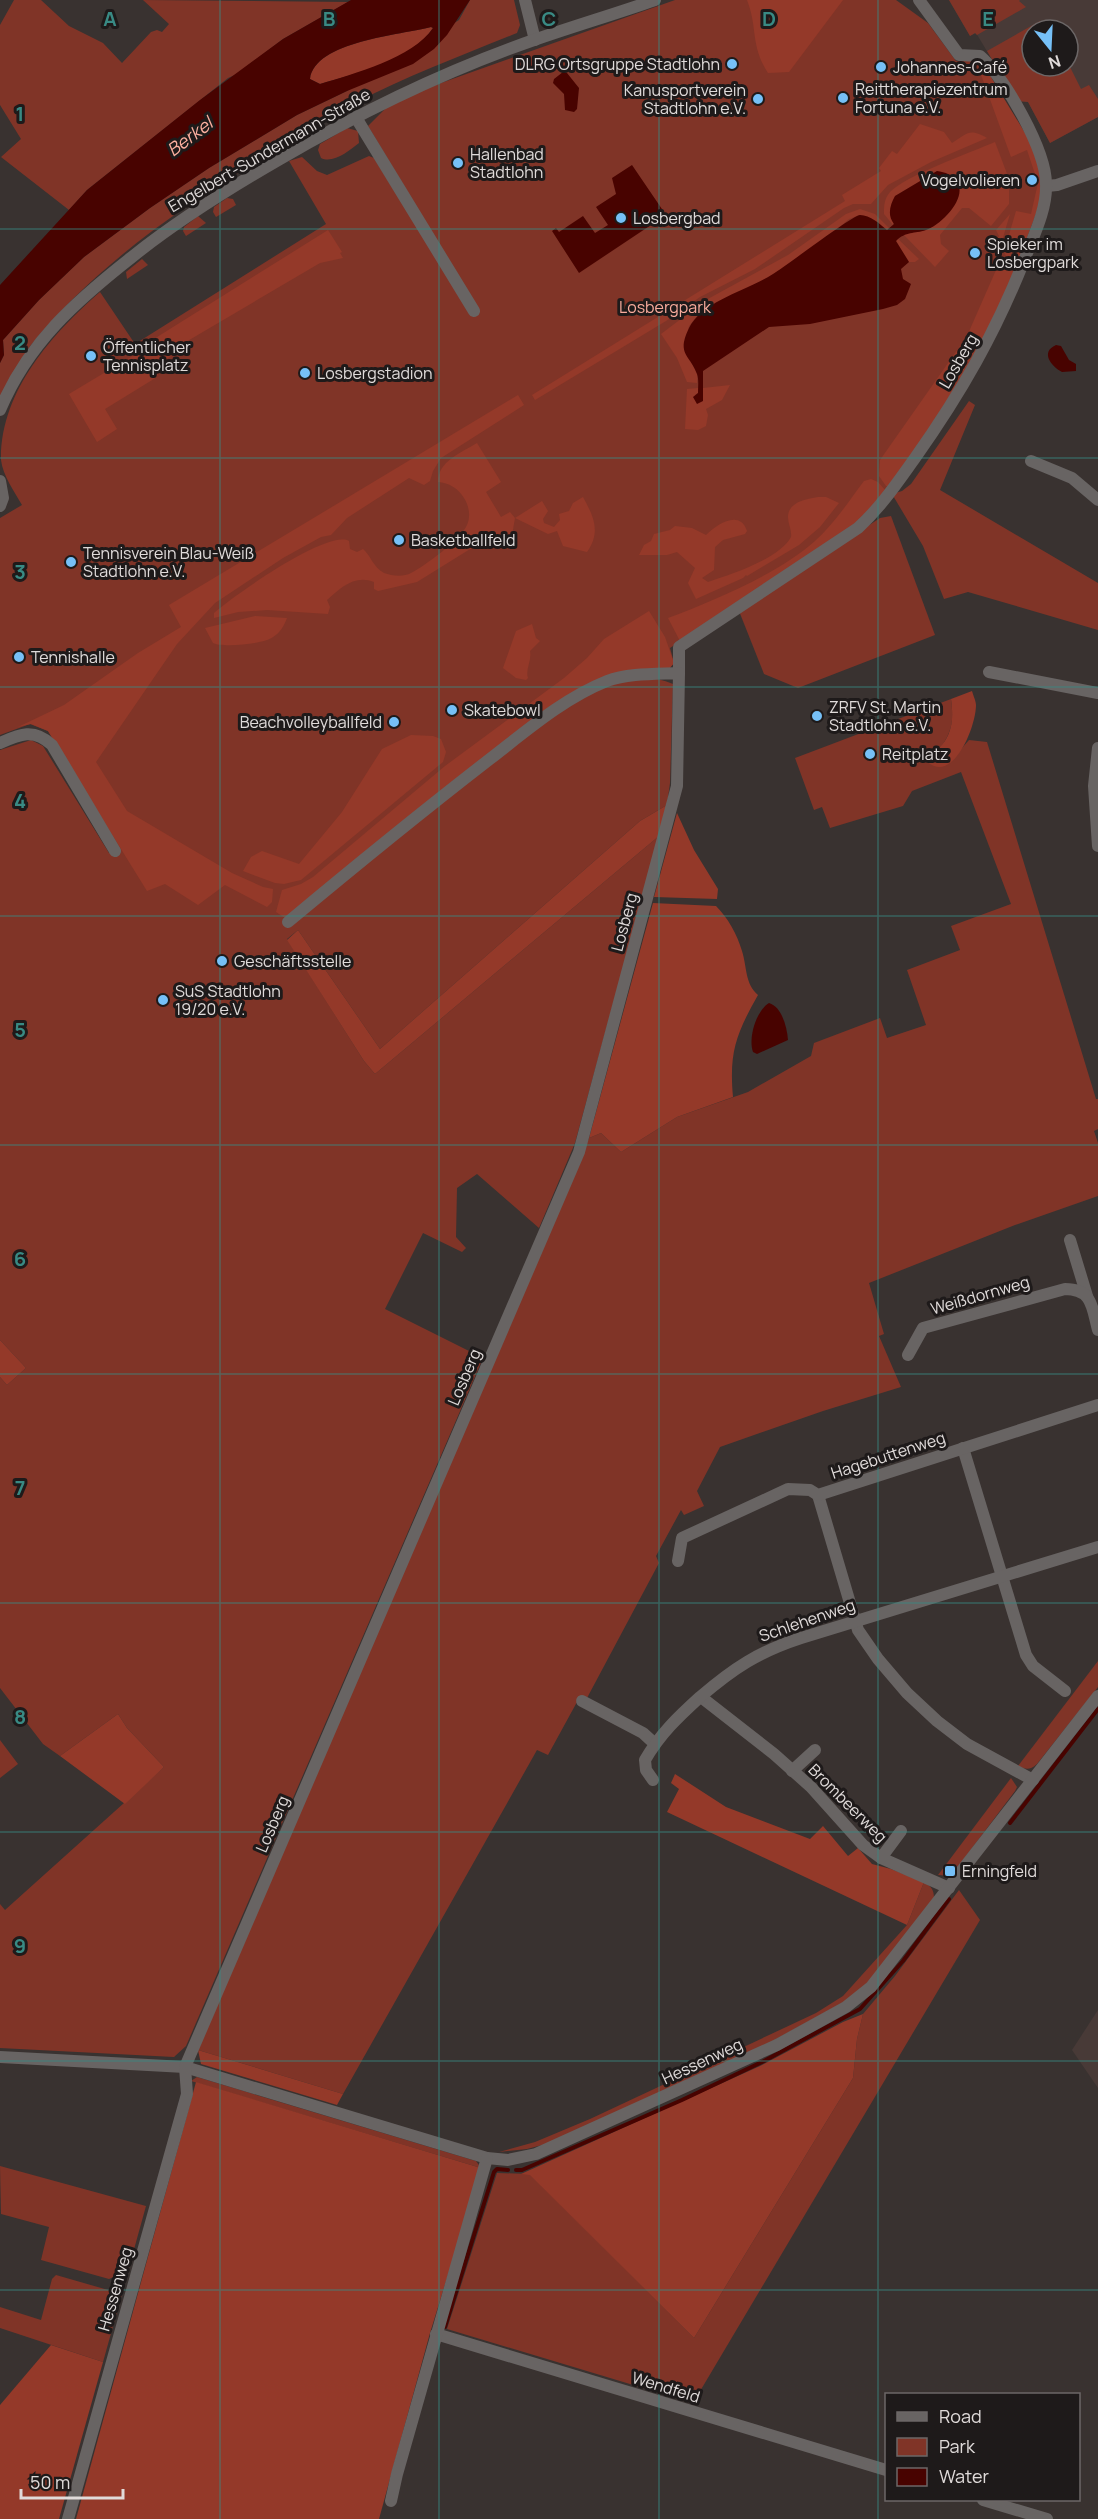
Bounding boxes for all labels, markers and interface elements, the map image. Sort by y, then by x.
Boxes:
text: A [103,5,117,32]
text: B [323,5,336,32]
text: C [542,5,556,32]
text: D [762,5,776,32]
text: E [982,5,994,32]
north arrow [1020,18,1080,78]
text: N [1046,50,1064,75]
place label: DLRG Ortsgruppe Stadtlohn [515,53,720,75]
place label: Johannes-Café [893,56,1007,78]
marker: DLRG Ortsgruppe Stadtlohn [725,57,739,71]
marker: Johannes-Café [874,60,888,74]
place label: Reittherapiezentrum Fortuna e.V. [855,78,1008,118]
place label: Kanusportverein Stadtlohn e.V. [624,79,746,119]
street label: Engelbert-Sundermann-Straße [164,83,374,217]
marker: Reittherapiezentrum Fortuna e.V. [836,91,850,105]
marker: Kanusportverein Stadtlohn e.V. [751,92,765,106]
text: 1 [16,100,24,127]
water label: Berkel [162,109,219,161]
place label: Hallenbad Stadtlohn [470,143,544,183]
marker: Hallenbad Stadtlohn [451,156,465,170]
place label: Vogelvolieren [921,169,1020,191]
marker: Vogelvolieren [1025,173,1039,187]
place label: Losbergbad [633,207,721,229]
marker: Losbergbad [614,211,628,225]
place label: Spieker im Losbergpark [987,233,1080,273]
marker: Spieker im Losbergpark [968,246,982,260]
park label: Losbergpark [619,296,712,318]
text: 2 [14,329,26,356]
street label: Losberg [934,330,982,392]
place label: Öffentlicher Tennisplatz [103,336,191,376]
marker: Öffentlicher Tennisplatz [84,349,98,363]
place label: Losbergstadion [317,362,433,384]
marker: Losbergstadion [298,366,312,380]
place label: Basketballfeld [411,529,515,551]
marker: Basketballfeld [392,533,406,547]
place label: Tennisverein Blau-Weiß Stadtlohn e.V. [83,542,254,582]
marker: Tennisverein Blau-Weiß Stadtlohn e.V. [64,555,78,569]
text: 3 [14,558,26,585]
place label: Tennishalle [31,646,115,668]
marker: Tennishalle [12,650,26,664]
place label: ZRFV St. Martin Stadtlohn e.V. [829,696,941,736]
place label: Skatebowl [464,699,541,721]
marker: Skatebowl [445,703,459,717]
marker: ZRFV St. Martin Stadtlohn e.V. [810,709,824,723]
place label: Beachvolleyballfeld [240,711,382,733]
marker: Beachvolleyballfeld [387,715,401,729]
place label: Reitplatz [882,743,949,765]
marker: Reitplatz [863,747,877,761]
text: 4 [14,787,26,814]
street label: Losberg [606,890,642,954]
place label: Geschäftsstelle [234,950,351,972]
marker: Geschäftsstelle [215,954,229,968]
place label: SuS Stadtlohn 19/20 e.V. [175,980,281,1020]
marker: SuS Stadtlohn 19/20 e.V. [156,993,170,1007]
text: 5 [14,1016,26,1043]
text: 6 [14,1245,26,1272]
street label: Weißdornweg [928,1270,1032,1320]
street label: Losberg [442,1345,486,1409]
street label: Hagebuttenweg [828,1426,948,1484]
text: 7 [15,1474,25,1501]
street label: Schlehenweg [756,1593,858,1647]
text: 8 [14,1703,26,1730]
street label: Brombeerweg [804,1759,892,1847]
street label: Losberg [250,1792,294,1856]
place label: Erningfeld [962,1860,1037,1882]
marker: Erningfeld [943,1864,957,1878]
text: 9 [14,1932,26,1959]
street label: Hessenweg [658,2033,746,2089]
street label: Hessenweg [93,2244,137,2334]
street label: Wendfeld [629,2366,703,2408]
legend [885,2393,1080,2501]
text: Road [939,2404,982,2428]
text: Park [939,2434,976,2458]
scale bar [21,2462,123,2500]
text: Water [939,2464,989,2488]
text: 50 m [30,2470,70,2494]

